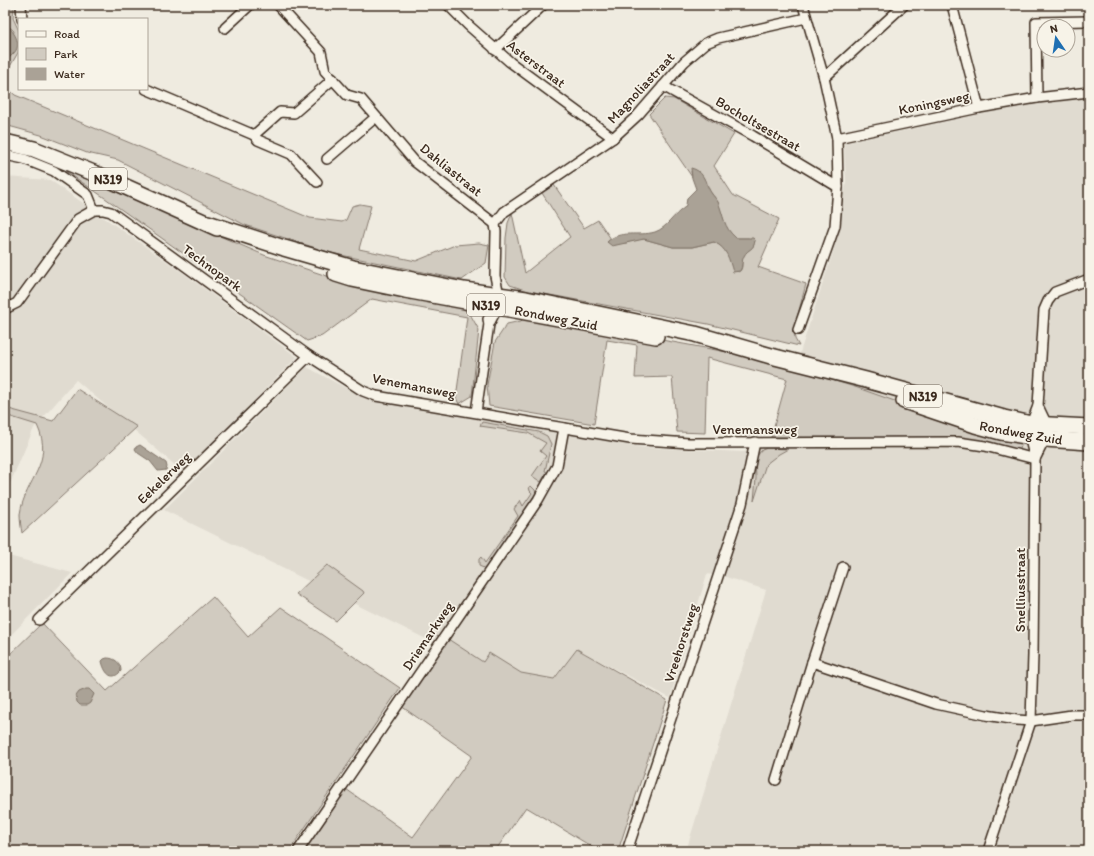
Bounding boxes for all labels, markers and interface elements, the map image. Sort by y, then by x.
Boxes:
legend [18,18,148,90]
north arrow [1036,18,1076,58]
text: N [1049,22,1059,36]
text: Road [54,27,80,41]
street label: Asterstraat [503,36,569,92]
text: Park [54,47,78,61]
street label: Magnoliastraat [604,49,678,127]
text: Water [54,67,85,81]
street label: Koningsweg [897,87,972,119]
street label: Bocholtsestraat [712,93,804,155]
street label: Dahliastraat [416,140,486,200]
road number: N319 [89,168,127,190]
street label: Technopark [179,241,246,296]
road number: N319 [467,294,505,316]
street label: Rondweg Zuid [513,302,599,334]
street label: Venemansweg [371,370,458,403]
road number: N319 [904,385,942,407]
street label: Rondweg Zuid [978,417,1064,449]
street label: Venemansweg [712,421,798,438]
street label: Eekelerweg [134,448,195,508]
street label: Snelliusstraat [1012,548,1029,632]
street label: Driemarkweg [399,598,458,674]
street label: Vreehorstweg [660,601,702,685]

